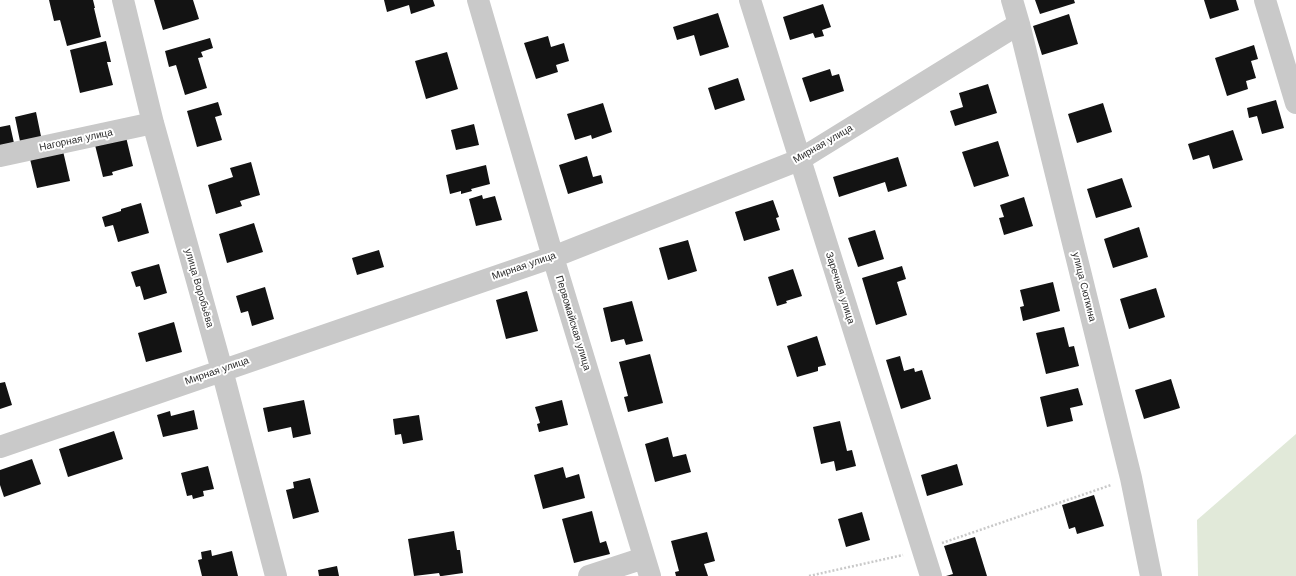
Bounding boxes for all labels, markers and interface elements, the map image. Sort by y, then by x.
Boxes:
street label: Мирная улица [791,122,855,166]
street label: Нагорная улица [38,126,114,154]
street label: улица Воробьёва [182,247,216,329]
street label: Мирная улица [490,249,558,283]
street label: Заречная улица [823,250,857,326]
street label: улица Сюткина [1070,251,1098,323]
street label: Первомайская улица [553,274,593,372]
street label: Мирная улица [183,354,251,388]

